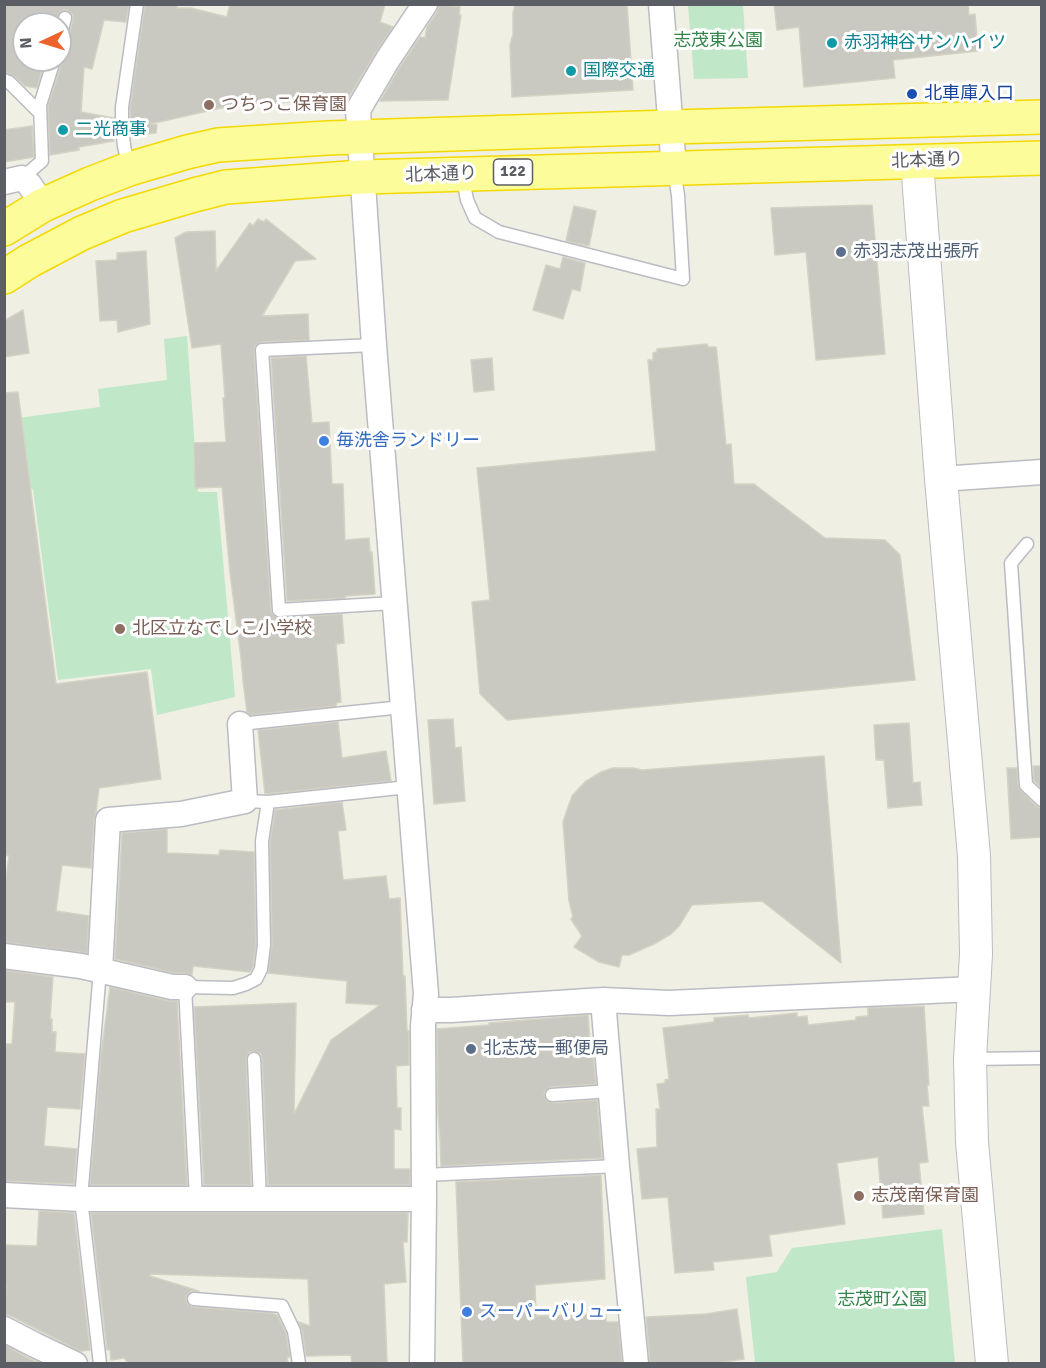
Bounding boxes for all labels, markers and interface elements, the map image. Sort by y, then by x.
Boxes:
north arrow [12,12,72,72]
park label: 志茂東公園 [673,30,763,52]
place label: 赤羽神谷サンハイツ [844,32,1006,54]
marker: 赤羽神谷サンハイツ [825,36,839,50]
text: N [16,37,36,49]
place label: 国際交通 [583,60,655,82]
marker: 国際交通 [564,64,578,78]
place label: 北車庫入口 [924,83,1014,105]
marker: 北車庫入口 [905,87,919,101]
place label: つちっこ保育園 [221,94,347,116]
marker: つちっこ保育園 [202,98,216,112]
place label: 二光商事 [75,119,147,141]
marker: 二光商事 [56,123,70,137]
street label: 北本通り [891,149,963,173]
road number: 122 [494,159,532,185]
street label: 北本通り [405,163,477,187]
place label: 赤羽志茂出張所 [853,241,979,263]
marker: 赤羽志茂出張所 [834,245,848,259]
place label: 毎洗舎ランドリー [336,430,480,452]
marker: 毎洗舎ランドリー [317,434,331,448]
place label: 北区立なでしこ小学校 [132,618,312,640]
marker: 北区立なでしこ小学校 [113,622,127,636]
place label: 北志茂一郵便局 [483,1038,609,1060]
marker: 北志茂一郵便局 [464,1042,478,1056]
place label: 志茂南保育園 [871,1185,979,1207]
marker: 志茂南保育園 [852,1189,866,1203]
park label: 志茂町公園 [837,1289,927,1311]
place label: スーパーバリュー [479,1301,623,1323]
marker: スーパーバリュー [460,1305,474,1319]

